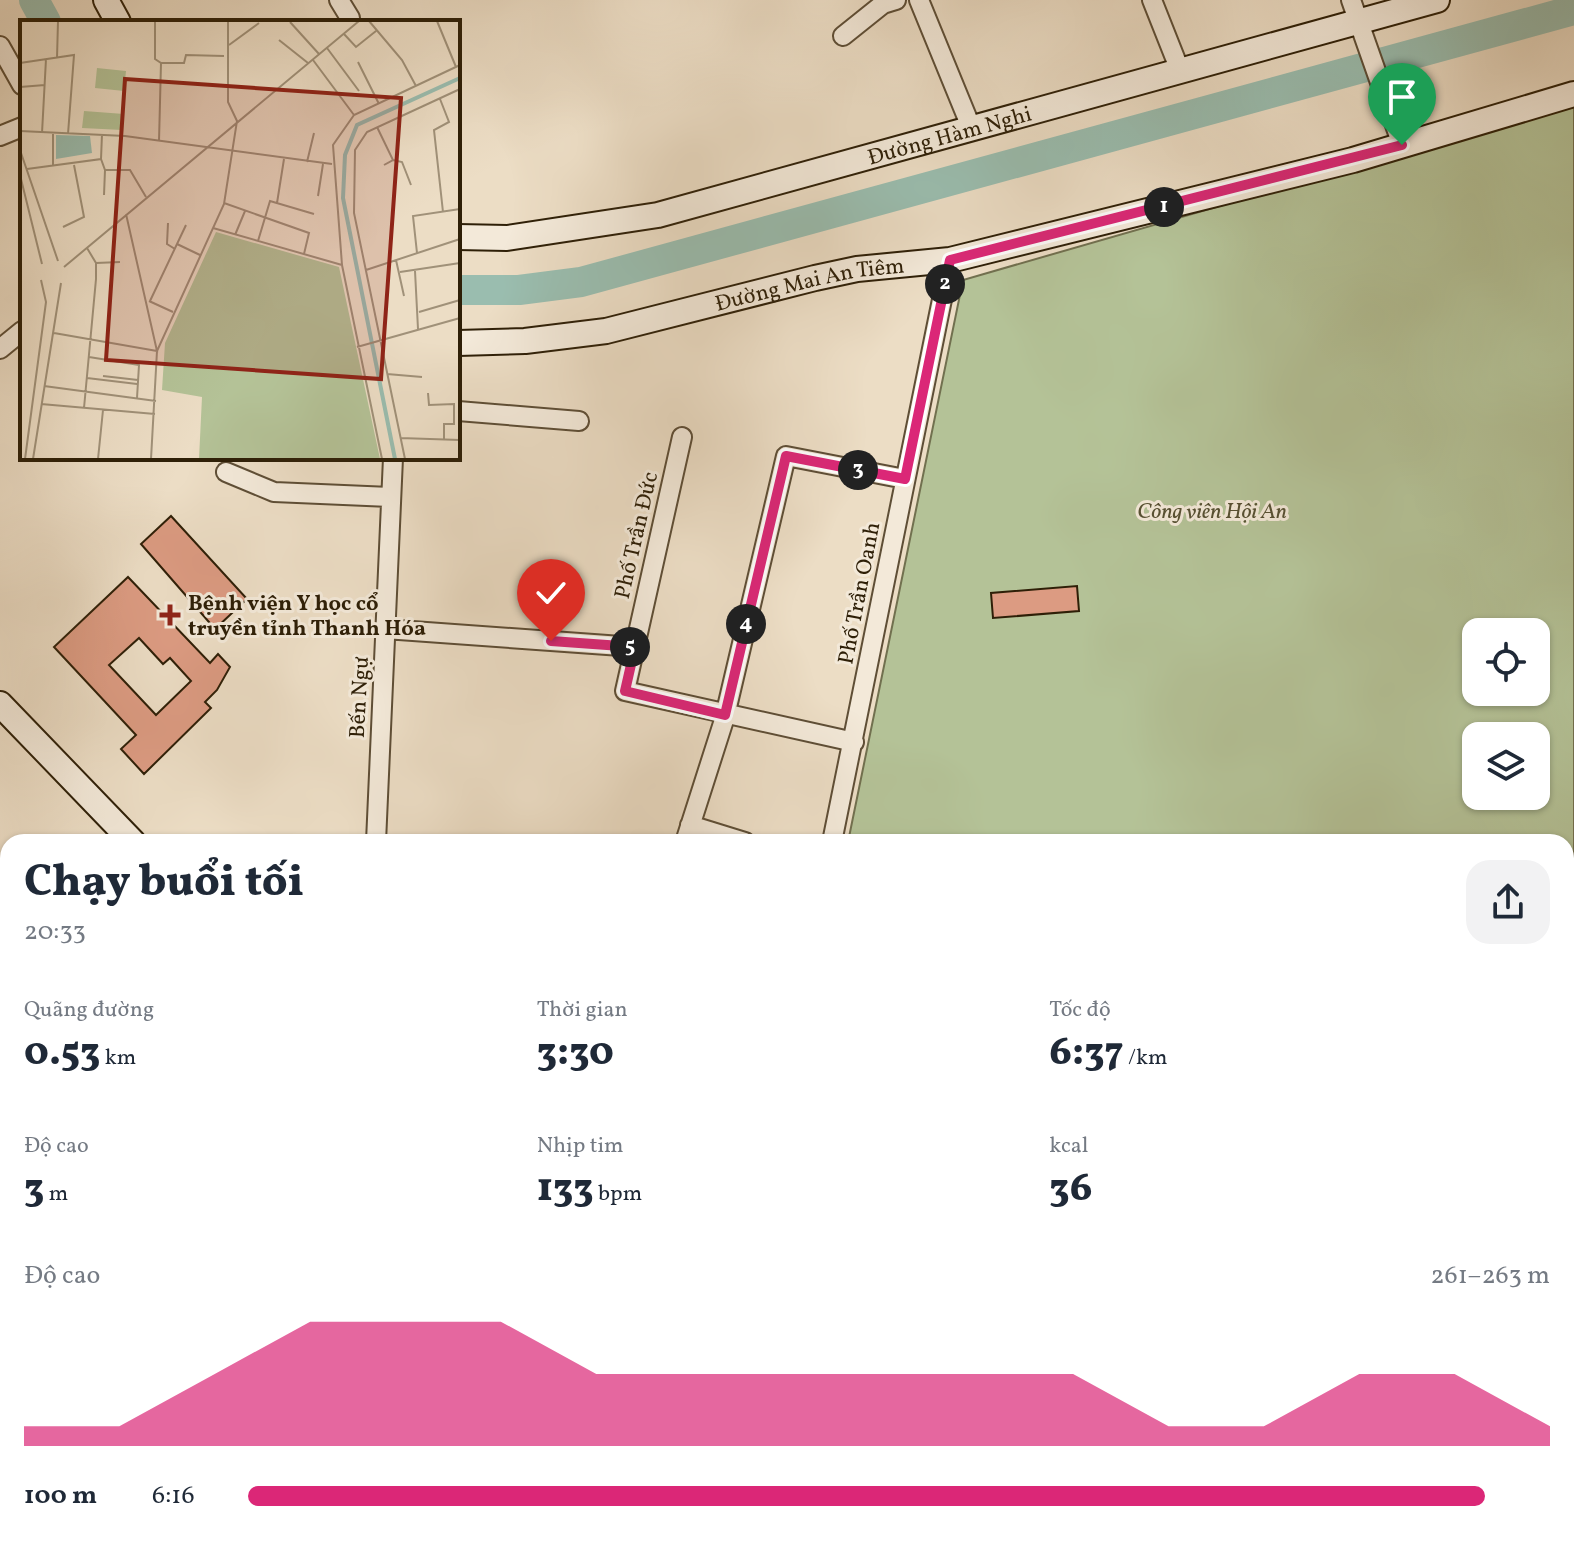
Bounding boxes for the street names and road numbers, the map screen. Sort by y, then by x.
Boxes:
street label: Đường Hàm Nghi [865,100,1036,174]
street label: Đường Mai An Tiêm [712,251,906,321]
street label: Phố Trần Đức [608,469,667,602]
street label: Phố Trần Oanh [831,520,889,667]
street label: Bến Ngự [343,655,378,739]

